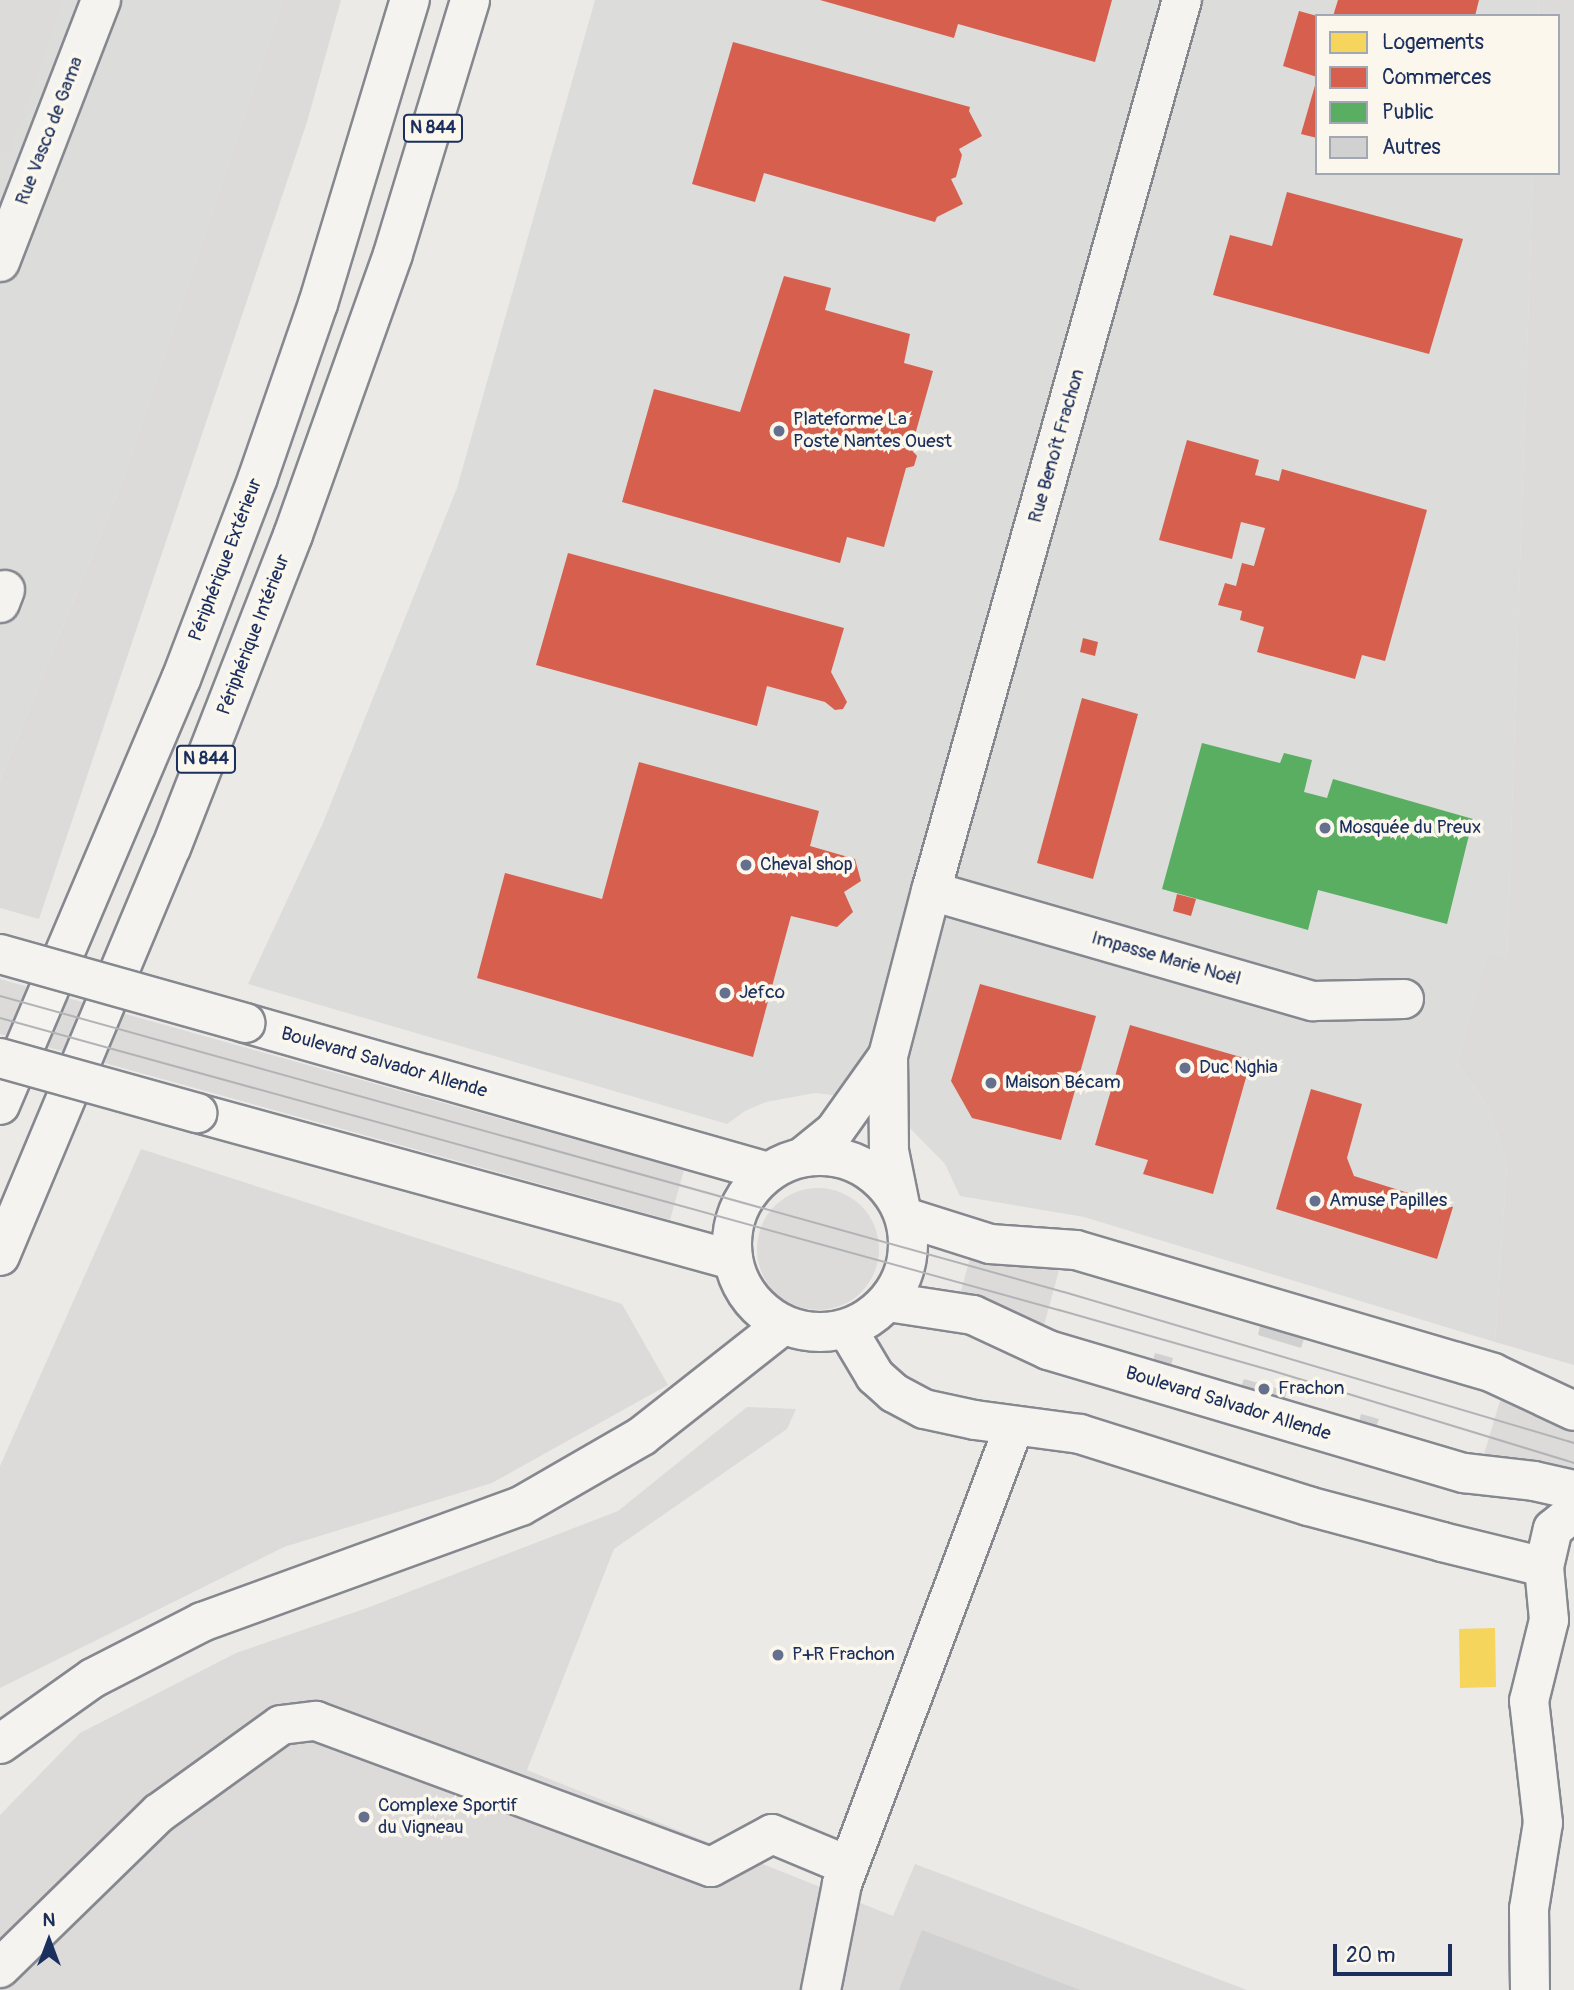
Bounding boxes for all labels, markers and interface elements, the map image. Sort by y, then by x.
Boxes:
legend [1315,14,1560,175]
text: Logements [1382,29,1484,56]
street label: Rue Vasco de Gama [11,54,89,208]
text: Commerces [1382,64,1491,91]
text: Public [1382,99,1434,126]
road number: N 844 [402,113,464,142]
text: Autres [1382,134,1441,161]
street label: Rue Benoît Frachon [1024,367,1090,525]
place label: Plateforme La Poste Nantes Ouest [793,409,952,453]
marker: Plateforme La Poste Nantes Ouest [771,423,787,439]
street label: Périphérique Extérieur [184,475,268,645]
street label: Périphérique Intérieur [213,551,295,719]
road number: N 844 [174,744,238,774]
place label: Mosquée du Preux [1339,817,1481,839]
marker: Mosquée du Preux [1317,820,1333,836]
place label: Cheval shop [760,854,853,876]
marker: Cheval shop [738,857,754,873]
street label: Impasse Marie Noël [1089,927,1243,991]
place label: Jefco [739,982,785,1004]
marker: Jefco [717,985,733,1001]
street label: Boulevard Salvador Allende [278,1023,490,1103]
place label: Duc Nghia [1199,1057,1278,1079]
marker: Duc Nghia [1177,1060,1193,1076]
place label: Maison Bécam [1005,1072,1121,1094]
marker: Maison Bécam [983,1075,999,1091]
place label: Amuse Papilles [1329,1190,1447,1212]
marker: Amuse Papilles [1307,1193,1323,1209]
street label: Boulevard Salvador Allende [1123,1362,1333,1446]
place label: Frachon [1278,1378,1344,1400]
marker: Frachon [1256,1381,1272,1397]
place label: P+R Frachon [792,1644,895,1666]
marker: P+R Frachon [770,1647,786,1663]
place label: Complexe Sportif du Vigneau [378,1795,518,1839]
marker: Complexe Sportif du Vigneau [356,1809,372,1825]
north arrow [14,1906,84,1976]
text: N [43,1908,55,1932]
scale bar [1336,1930,1455,1974]
text: 20 m [1346,1942,1395,1969]

